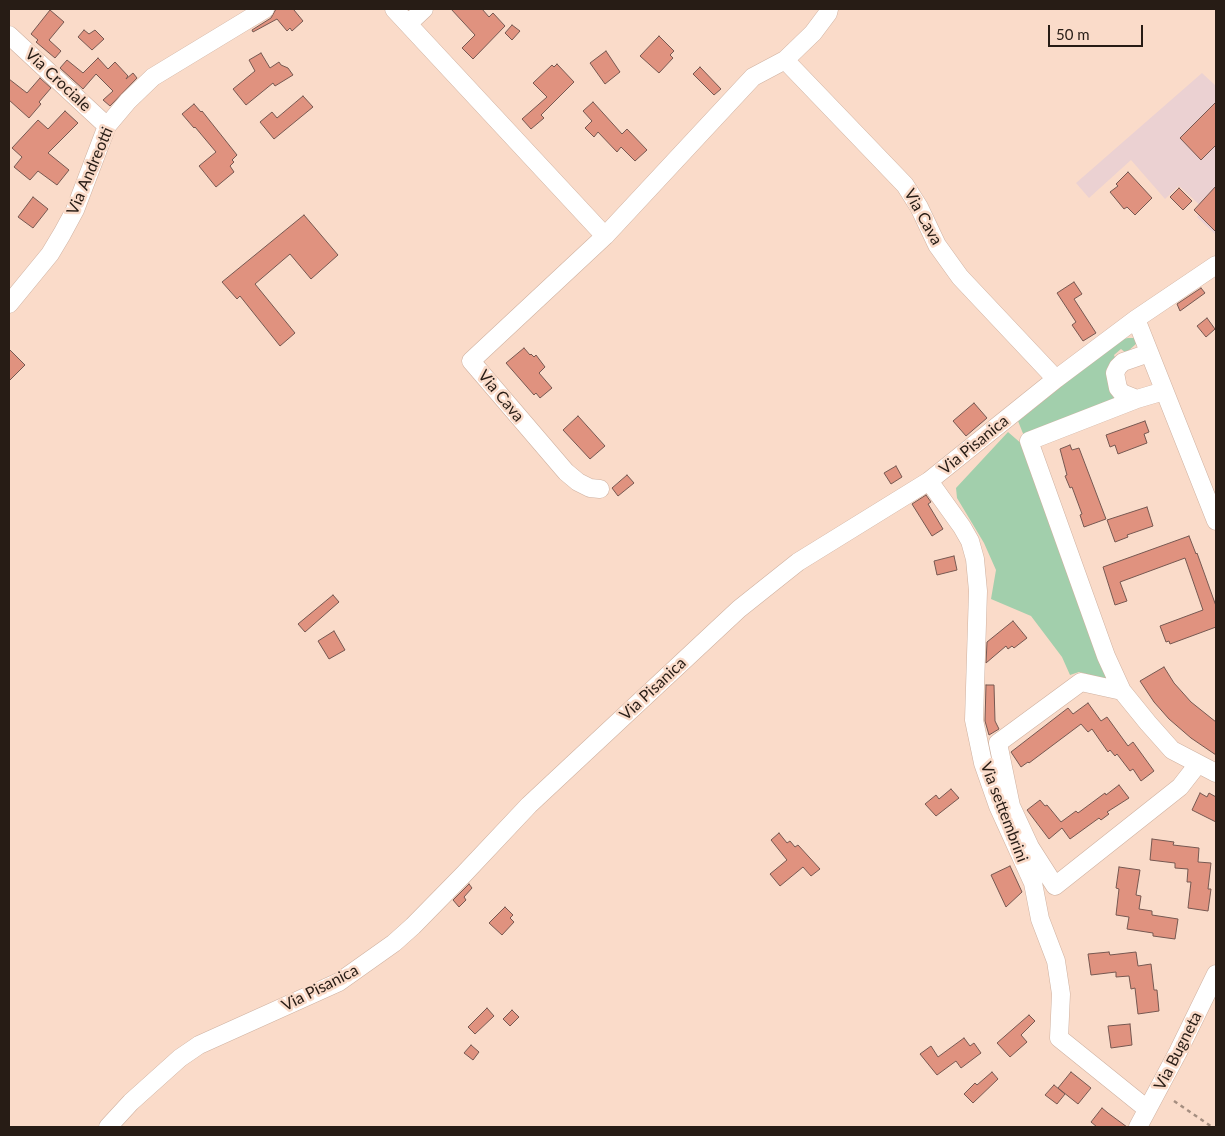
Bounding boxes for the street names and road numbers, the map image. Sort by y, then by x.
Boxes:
street label: Via Crociale [21,44,95,116]
street label: Via Andreotti [63,124,117,218]
street label: Via Cava [900,186,946,248]
street label: Via Cava [474,366,528,426]
street label: Via Pisanica [936,411,1012,479]
street label: Via Pisanica [616,654,690,724]
street label: Via settembrini [976,759,1032,865]
street label: Via Pisanica [279,961,361,1015]
street label: Via Bugneta [1150,1009,1206,1093]

